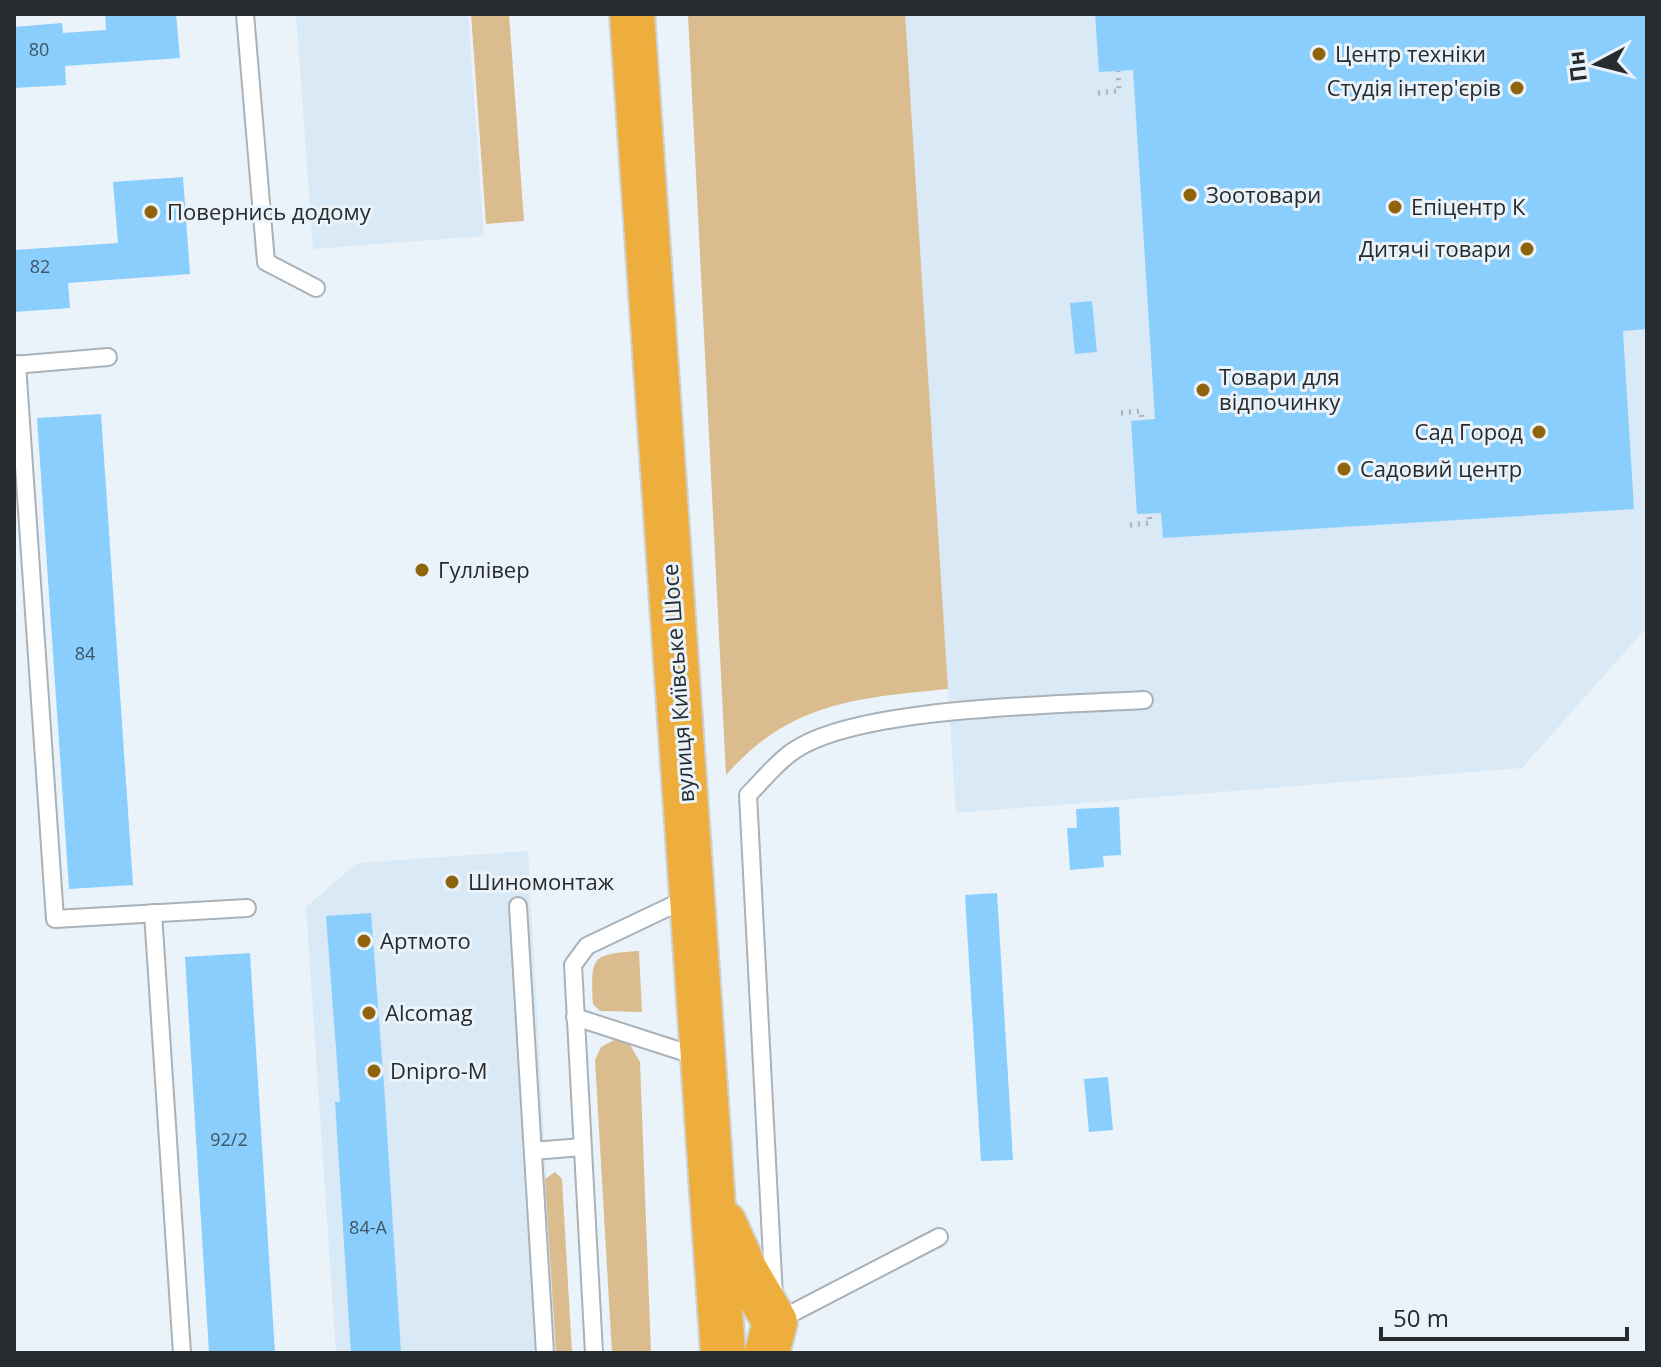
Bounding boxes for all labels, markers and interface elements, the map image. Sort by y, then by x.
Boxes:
north arrow [1557,24,1637,104]
house number: 80 [29,37,49,61]
place label: Центр техніки [1335,38,1486,68]
marker: Центр техніки [1310,45,1328,63]
text: Пн [1559,49,1593,84]
place label: Студія інтер'єрів [1327,72,1501,102]
marker: Студія інтер'єрів [1508,79,1526,97]
place label: Зоотовари [1206,179,1321,209]
marker: Зоотовари [1181,186,1199,204]
place label: Епіцентр К [1411,191,1526,221]
place label: Повернись додому [167,196,372,226]
marker: Епіцентр К [1386,198,1404,216]
marker: Повернись додому [142,203,160,221]
place label: Дитячі товари [1359,233,1511,263]
marker: Дитячі товари [1518,240,1536,258]
house number: 82 [30,254,50,278]
place label: Товари для відпочинку [1219,361,1341,416]
marker: Товари для відпочинку [1194,381,1212,399]
place label: Сад Город [1415,416,1523,446]
marker: Сад Город [1530,423,1548,441]
place label: Садовий центр [1360,453,1522,483]
marker: Садовий центр [1335,460,1353,478]
place label: Гуллівер [438,554,530,584]
marker: Гуллівер [413,561,431,579]
street label: вулиця Київське Шосе [654,563,700,803]
house number: 84 [75,641,95,665]
place label: Шиномонтаж [468,866,615,896]
marker: Шиномонтаж [443,873,461,891]
place label: Артмото [380,925,471,955]
marker: Артмото [355,932,373,950]
place label: Alcomag [385,997,473,1027]
marker: Alcomag [360,1004,378,1022]
place label: Dnipro-M [390,1055,488,1085]
marker: Dnipro-M [365,1062,383,1080]
house number: 92/2 [210,1127,248,1151]
house number: 84-А [349,1215,387,1239]
scale bar [1381,1291,1627,1341]
text: 50 m [1393,1301,1449,1334]

